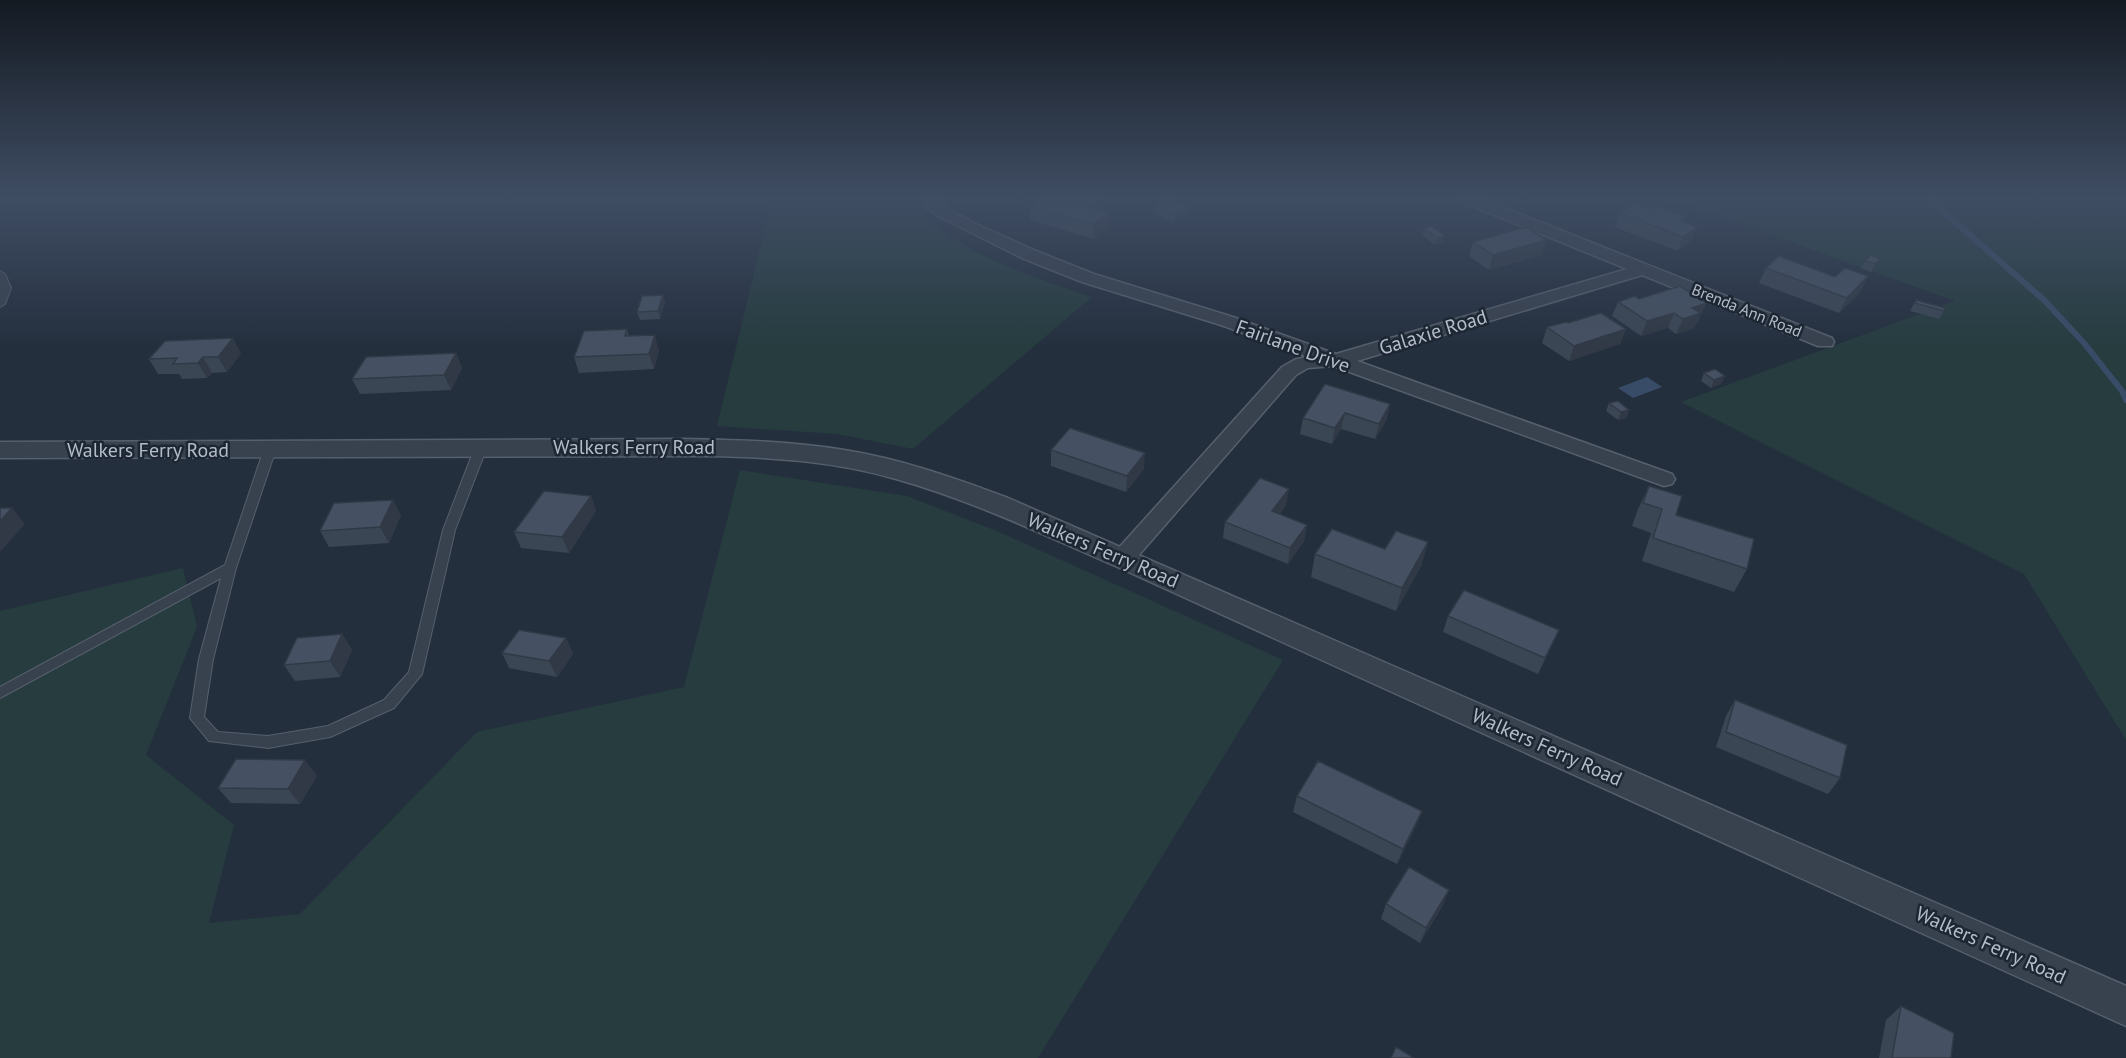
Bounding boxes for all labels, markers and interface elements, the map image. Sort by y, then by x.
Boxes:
street label: Brenda Ann Road [1689,279,1805,341]
street label: Galaxie Road [1376,303,1490,361]
street label: Fairlane Drive [1232,313,1354,379]
street label: Walkers Ferry Road [553,434,715,460]
street label: Walkers Ferry Road [67,437,229,463]
street label: Walkers Ferry Road [1023,506,1183,594]
street label: Walkers Ferry Road [1468,702,1626,792]
street label: Walkers Ferry Road [1912,900,2070,990]

